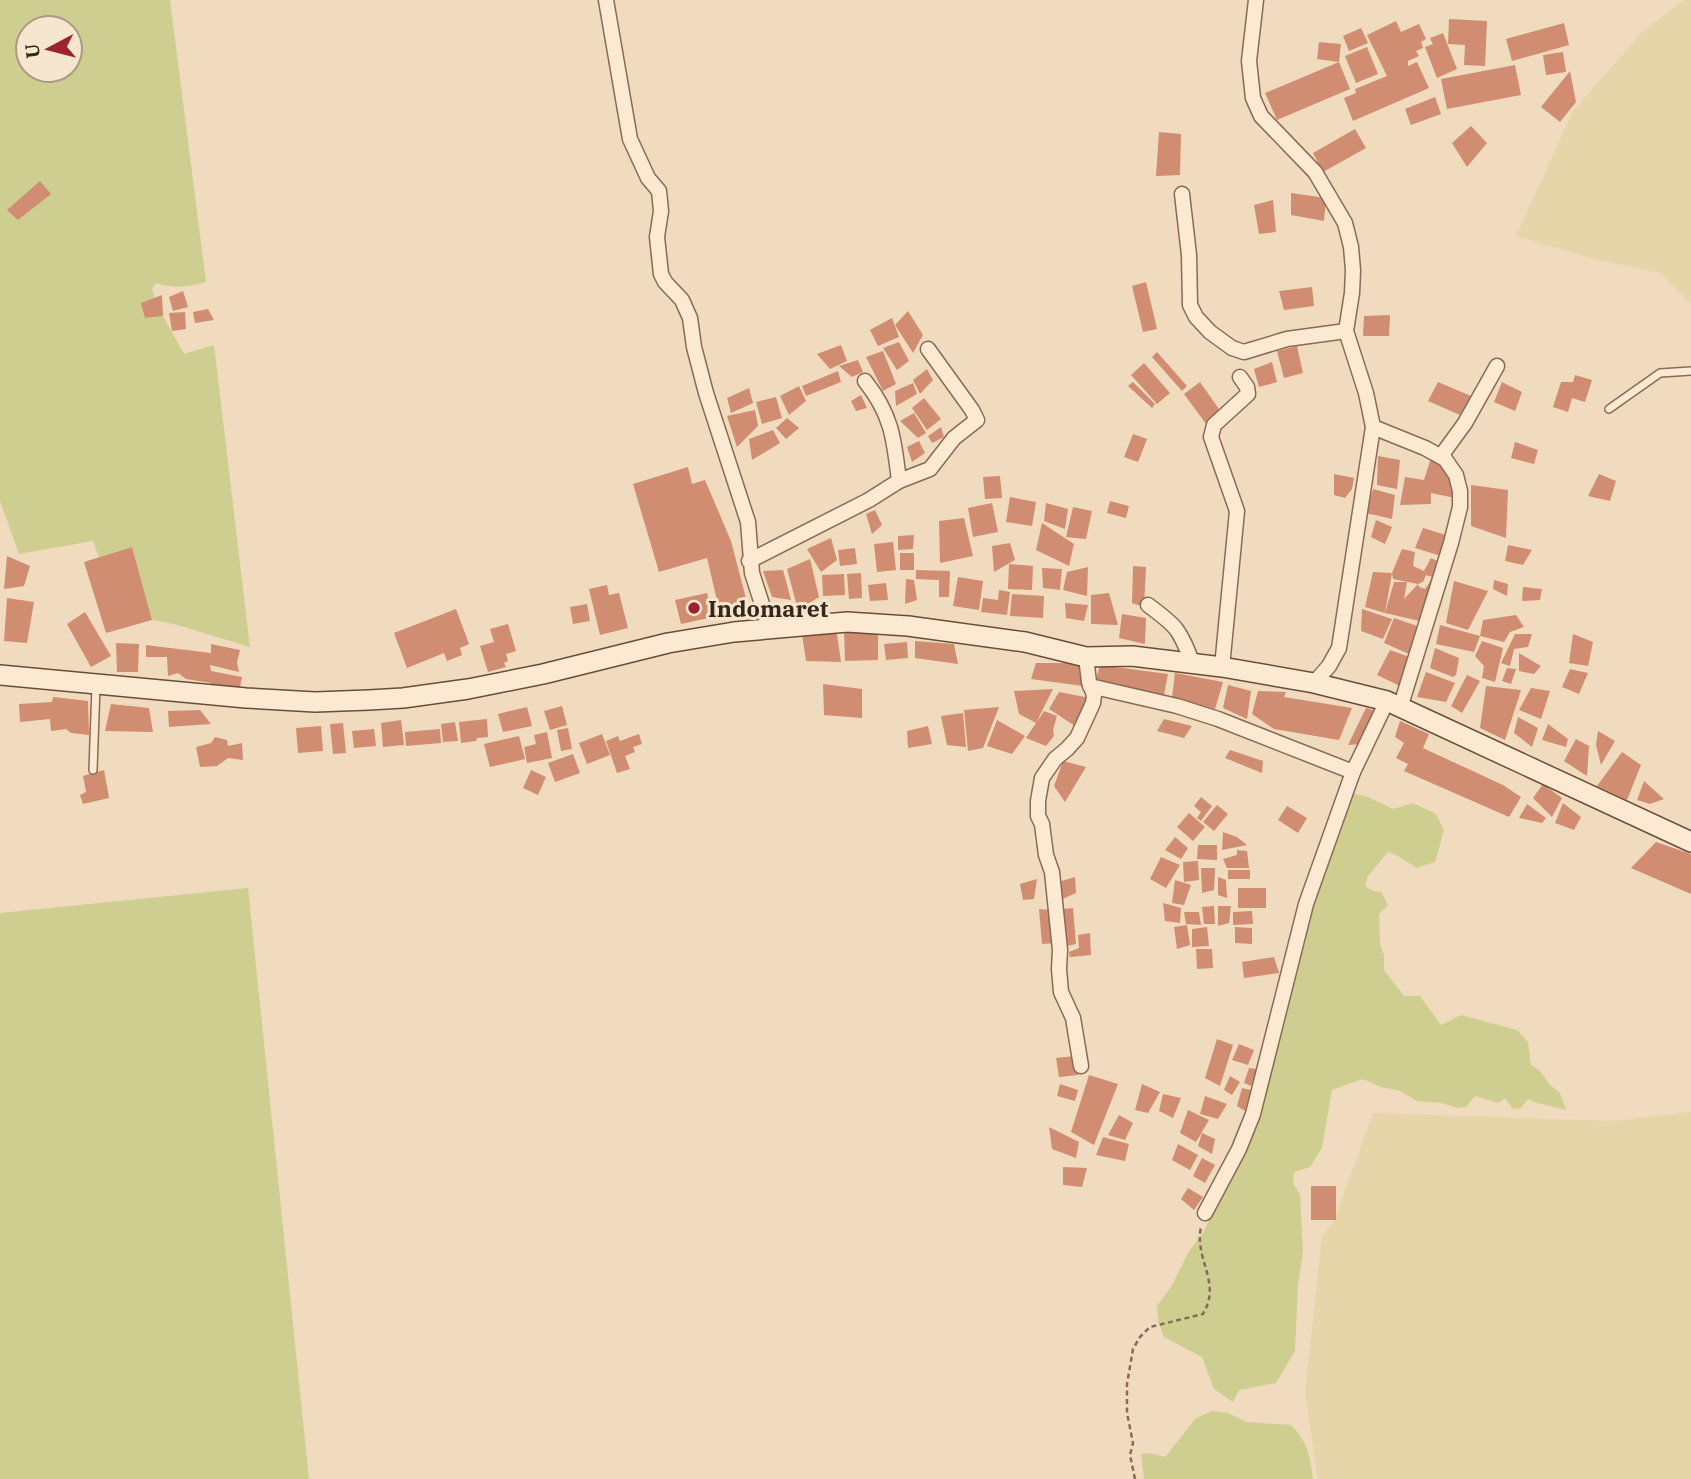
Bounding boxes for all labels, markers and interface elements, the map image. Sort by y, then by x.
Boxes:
north arrow [14,14,84,84]
text: U [19,42,45,60]
place label: Indomaret [708,593,829,623]
marker: Indomaret [686,600,702,616]

